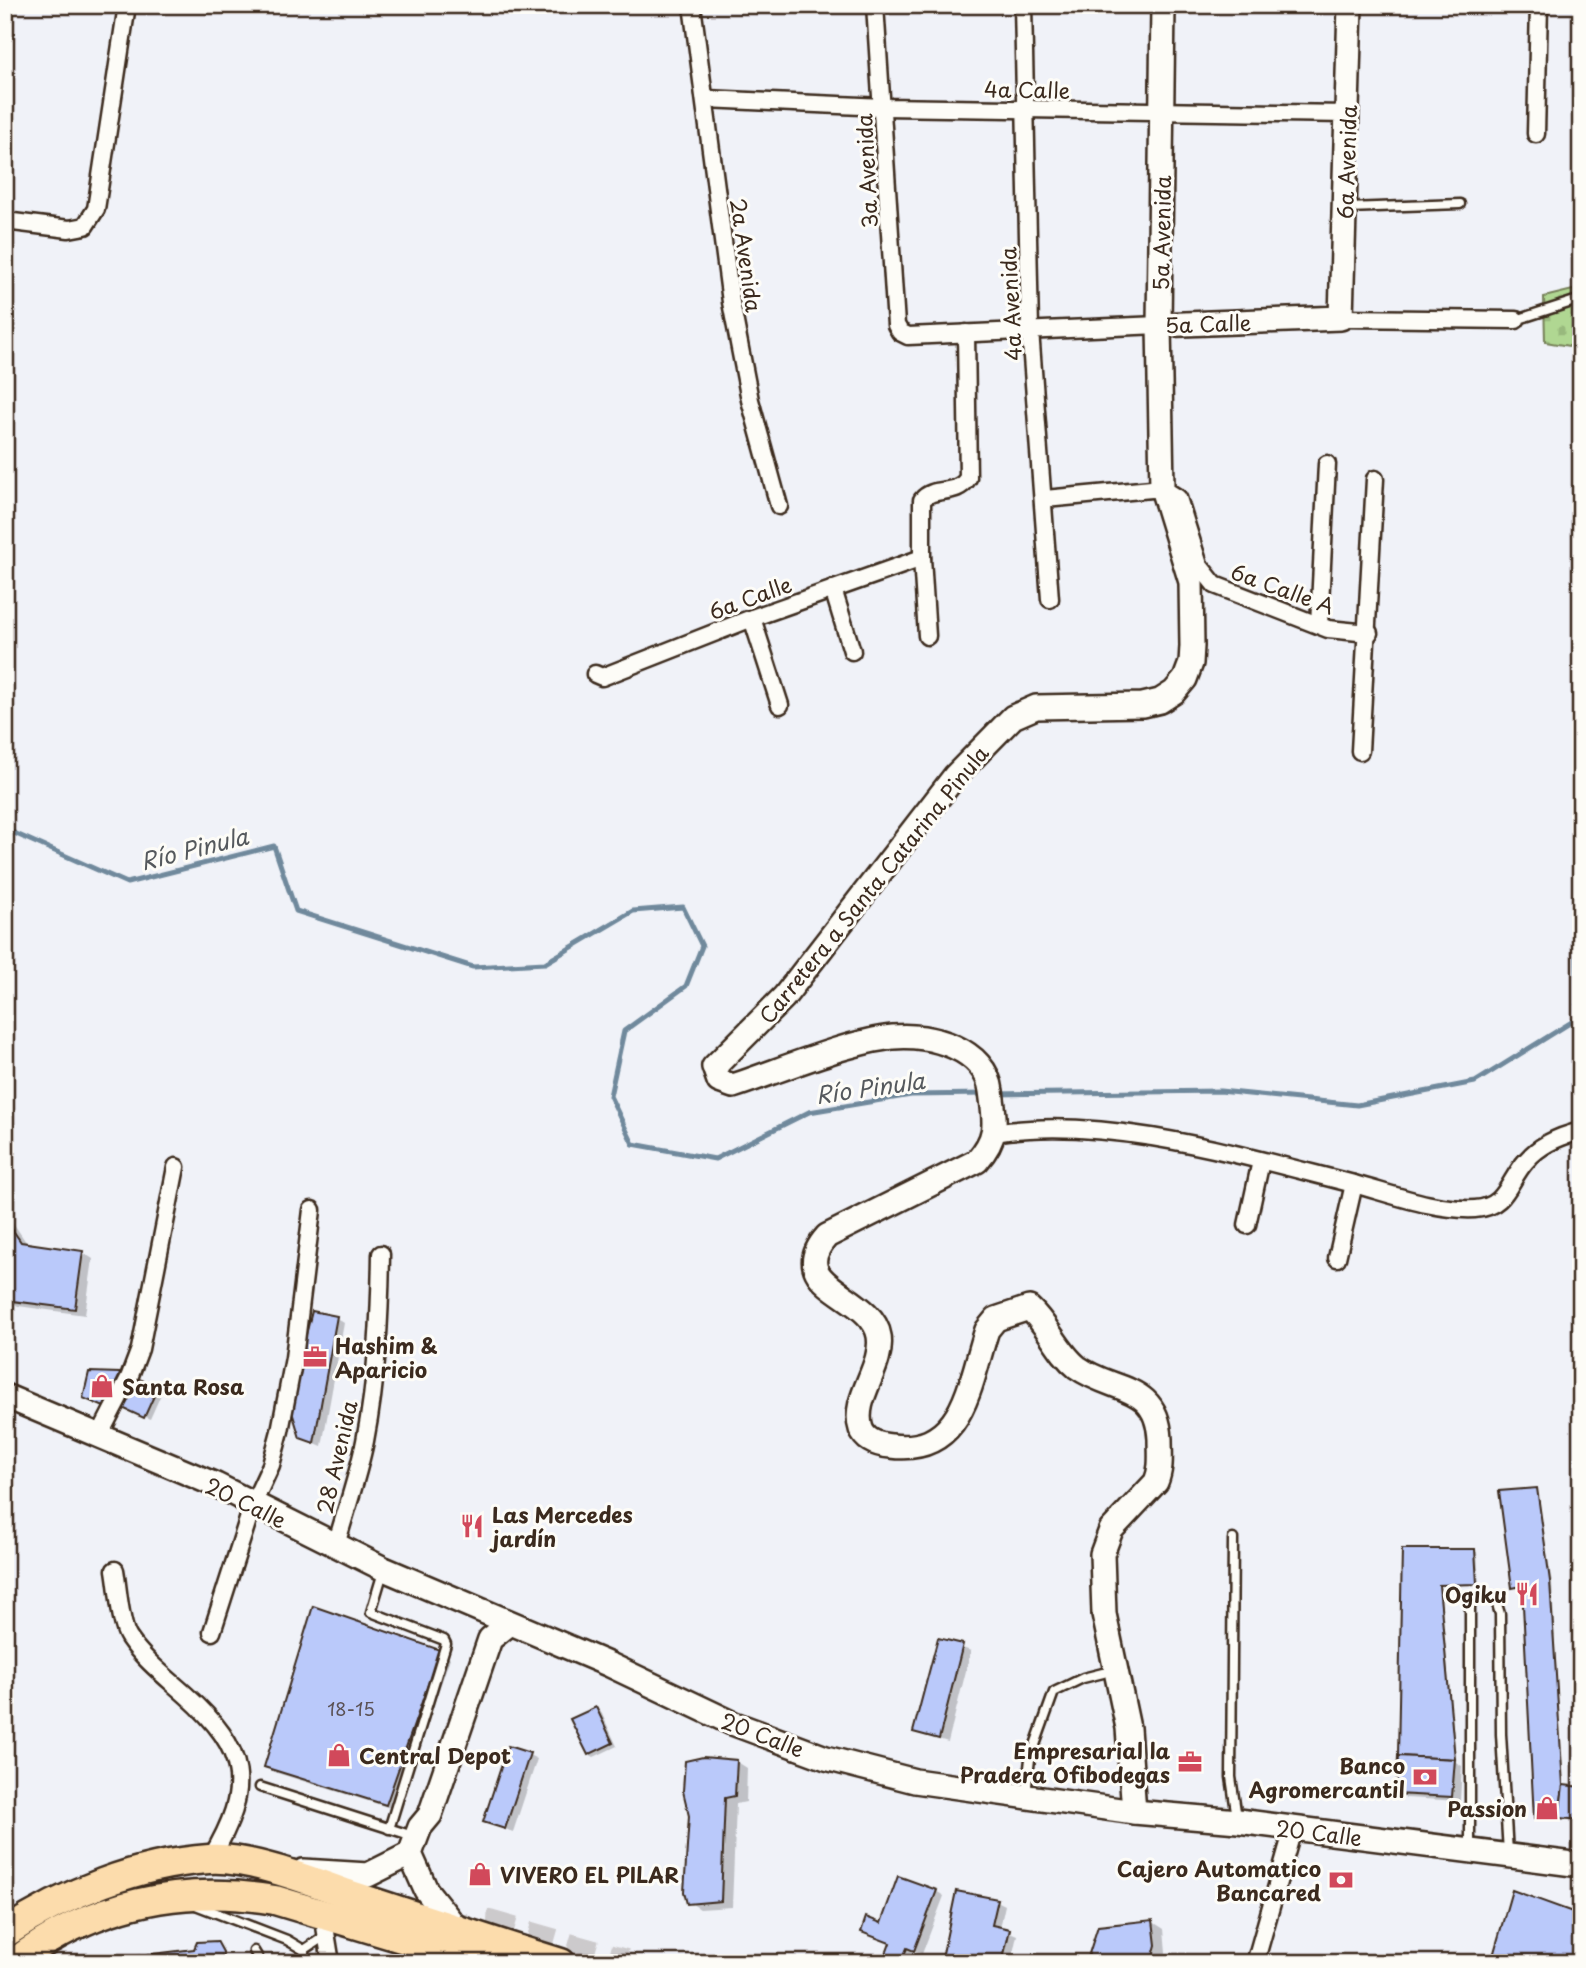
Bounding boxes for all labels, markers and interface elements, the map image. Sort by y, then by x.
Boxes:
street label: 4a Calle [984,72,1070,106]
street label: 6a Avenida [1328,104,1364,220]
street label: 3a Avenida [847,112,885,229]
street label: 5a Avenida [1144,174,1178,291]
street label: 2a Avenida [723,196,771,315]
street label: 4a Avenida [991,245,1029,362]
street label: 5a Calle [1164,306,1252,340]
street label: 6a Calle A [1227,555,1339,621]
street label: 6a Calle [704,567,796,627]
street label: Carretera a Santa Catarina Pinula [751,738,995,1030]
water label: Río Pinula [137,818,252,878]
water label: Río Pinula [813,1062,927,1112]
place label: Hashim & Aparicio [335,1329,438,1385]
office icon: Hashim & Aparicio [301,1343,329,1371]
place label: Santa Rosa [122,1370,244,1402]
shop icon: Santa Rosa [88,1372,116,1400]
street label: 28 Avenida [307,1396,365,1517]
street label: 20 Calle [200,1469,292,1535]
place label: Las Mercedes jardín [489,1498,633,1554]
restaurant icon: Las Mercedes jardín [458,1512,486,1540]
place label: Ogiku [1445,1578,1507,1610]
restaurant icon: Ogiku [1513,1580,1541,1608]
house number: 18-15 [327,1695,375,1722]
street label: 20 Calle [717,1704,809,1764]
place label: Empresarial la Pradera Ofibodegas [960,1734,1170,1790]
place label: Central Depot [359,1739,511,1771]
shop icon: Central Depot [325,1741,353,1769]
office icon: Empresarial la Pradera Ofibodegas [1176,1748,1204,1776]
place label: Banco Agromercantil [1249,1749,1405,1805]
bank icon: Banco Agromercantil [1411,1763,1439,1791]
place label: Passion [1447,1792,1527,1824]
shop icon: Passion [1533,1794,1561,1822]
street label: 20 Calle [1274,1811,1364,1853]
place label: Cajero Automatico Bancared [1117,1852,1321,1908]
place label: VIVERO EL PILAR [500,1858,679,1890]
shop icon: VIVERO EL PILAR [466,1860,494,1888]
bank icon: Cajero Automatico Bancared [1327,1866,1355,1894]

